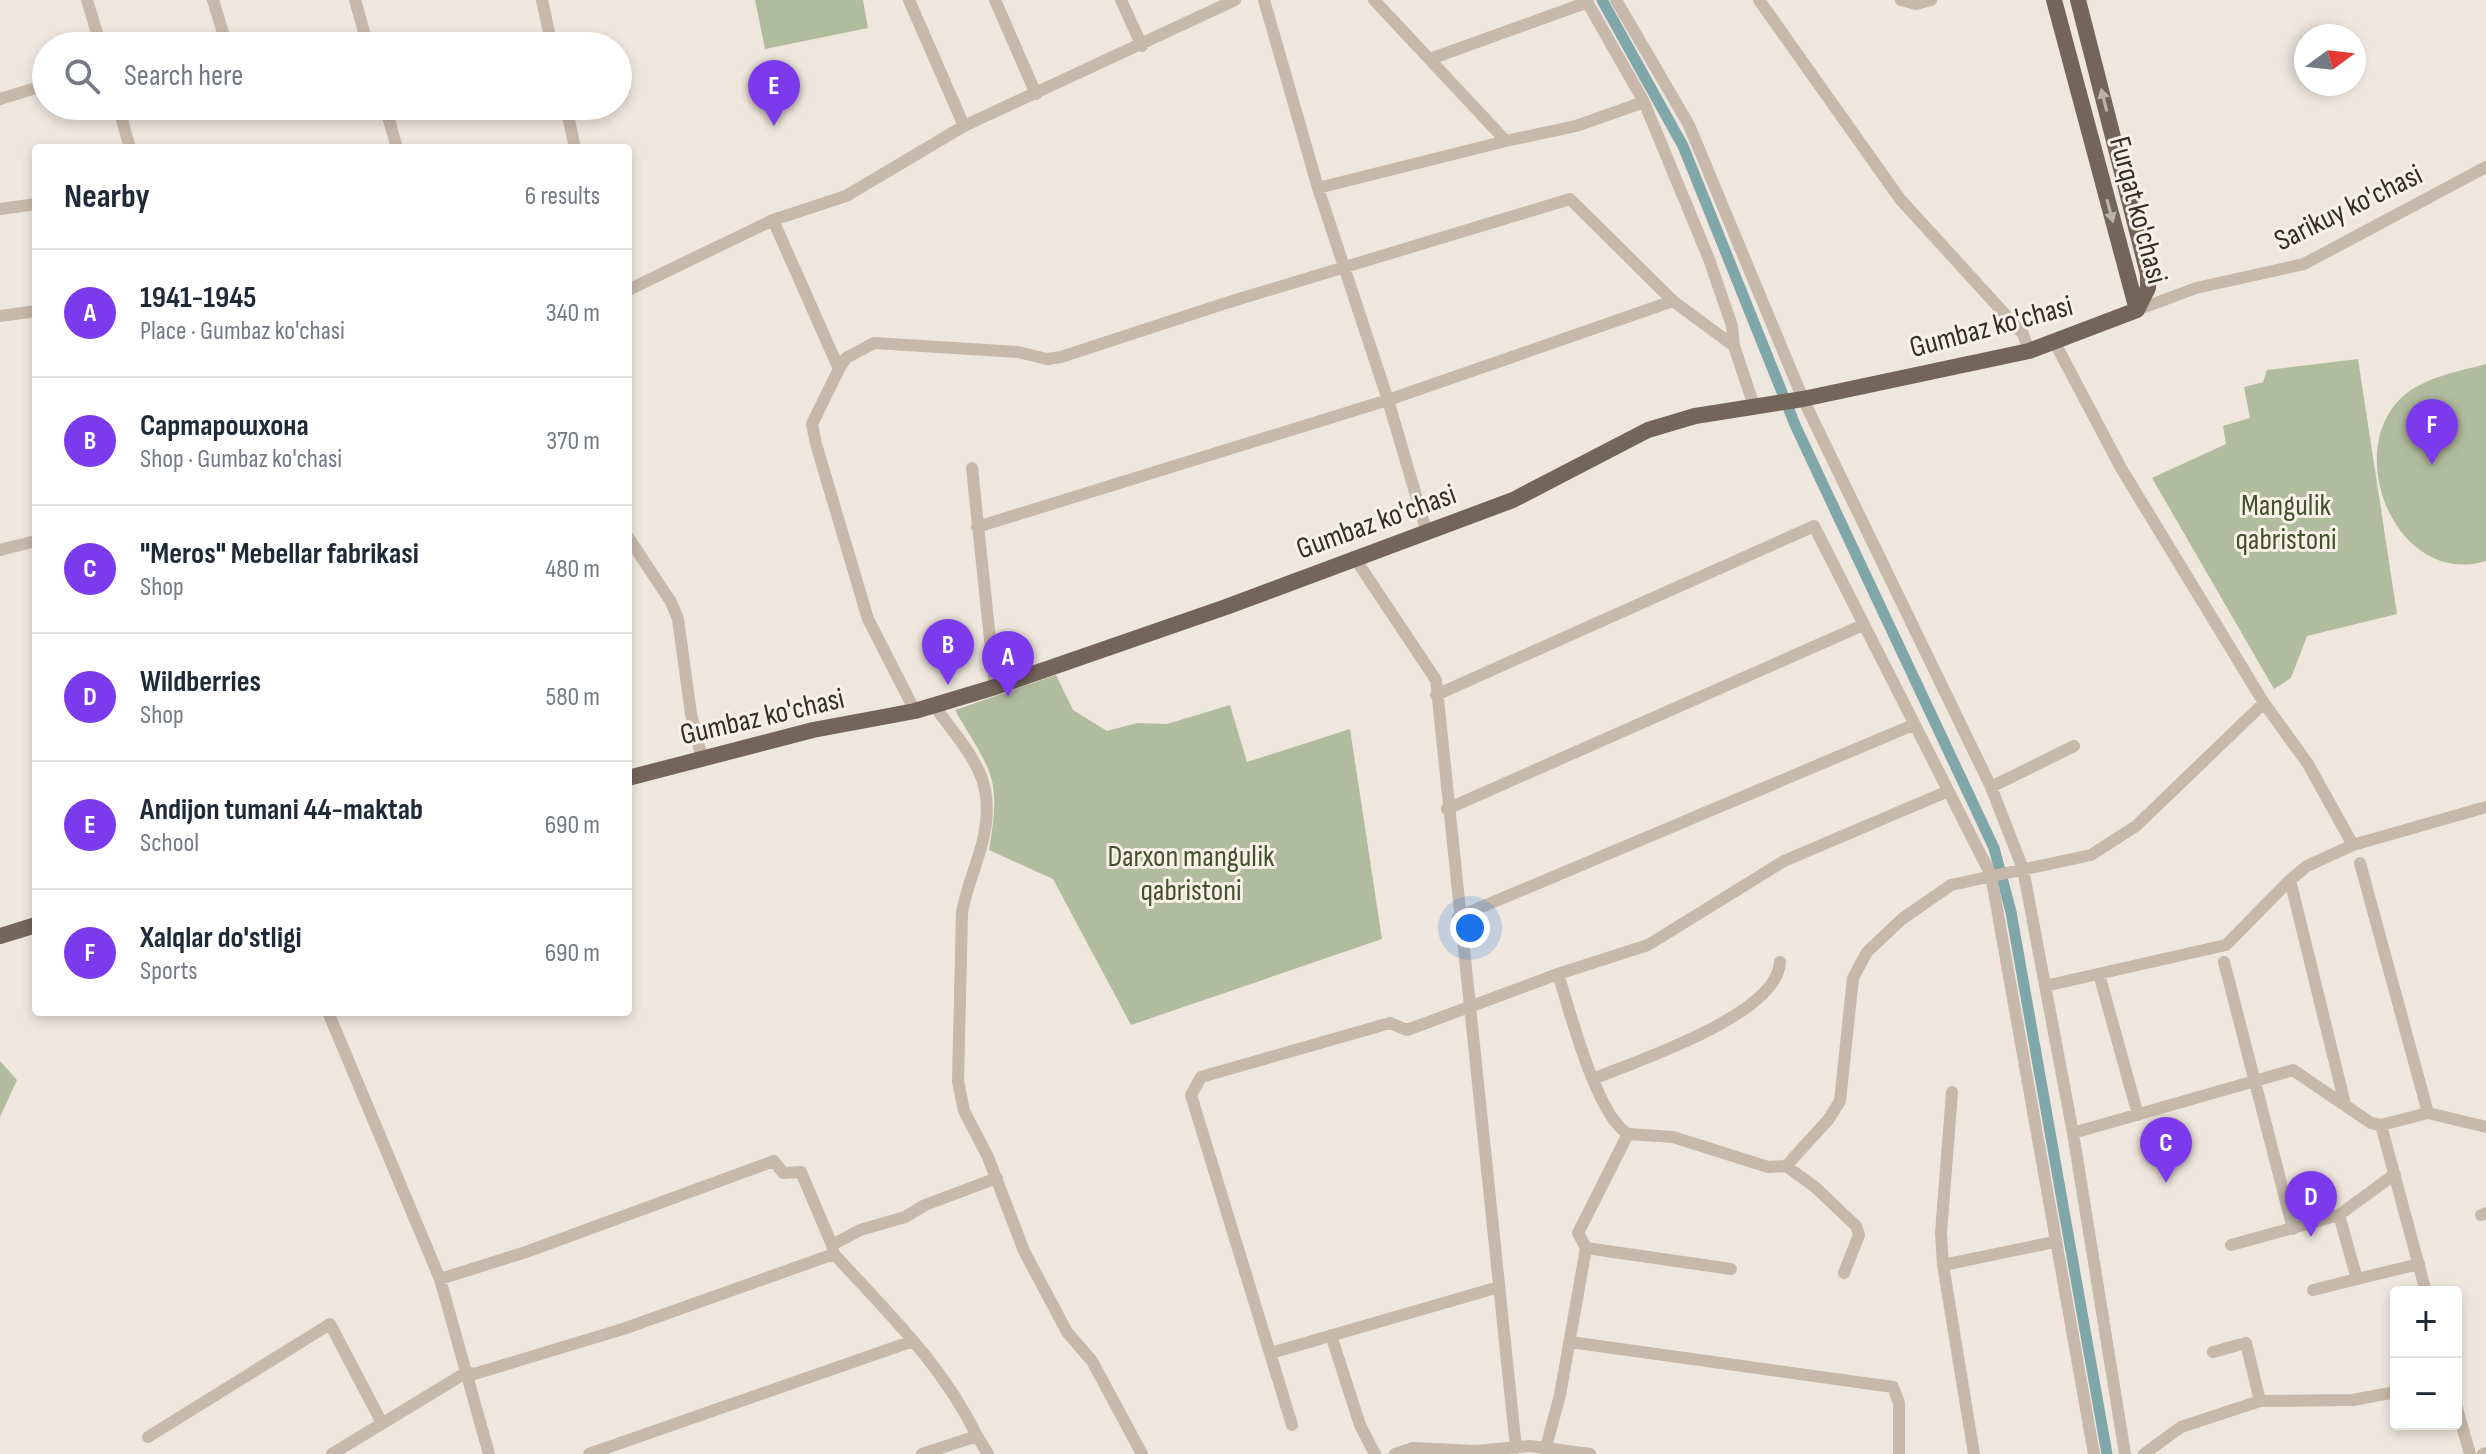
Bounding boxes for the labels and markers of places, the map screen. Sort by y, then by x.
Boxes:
pin: E [748,60,800,126]
pin: F [2406,399,2458,465]
pin: B [922,619,974,685]
pin: A [982,631,1034,697]
pin: C [2140,1117,2192,1183]
pin: D [2285,1171,2337,1237]

